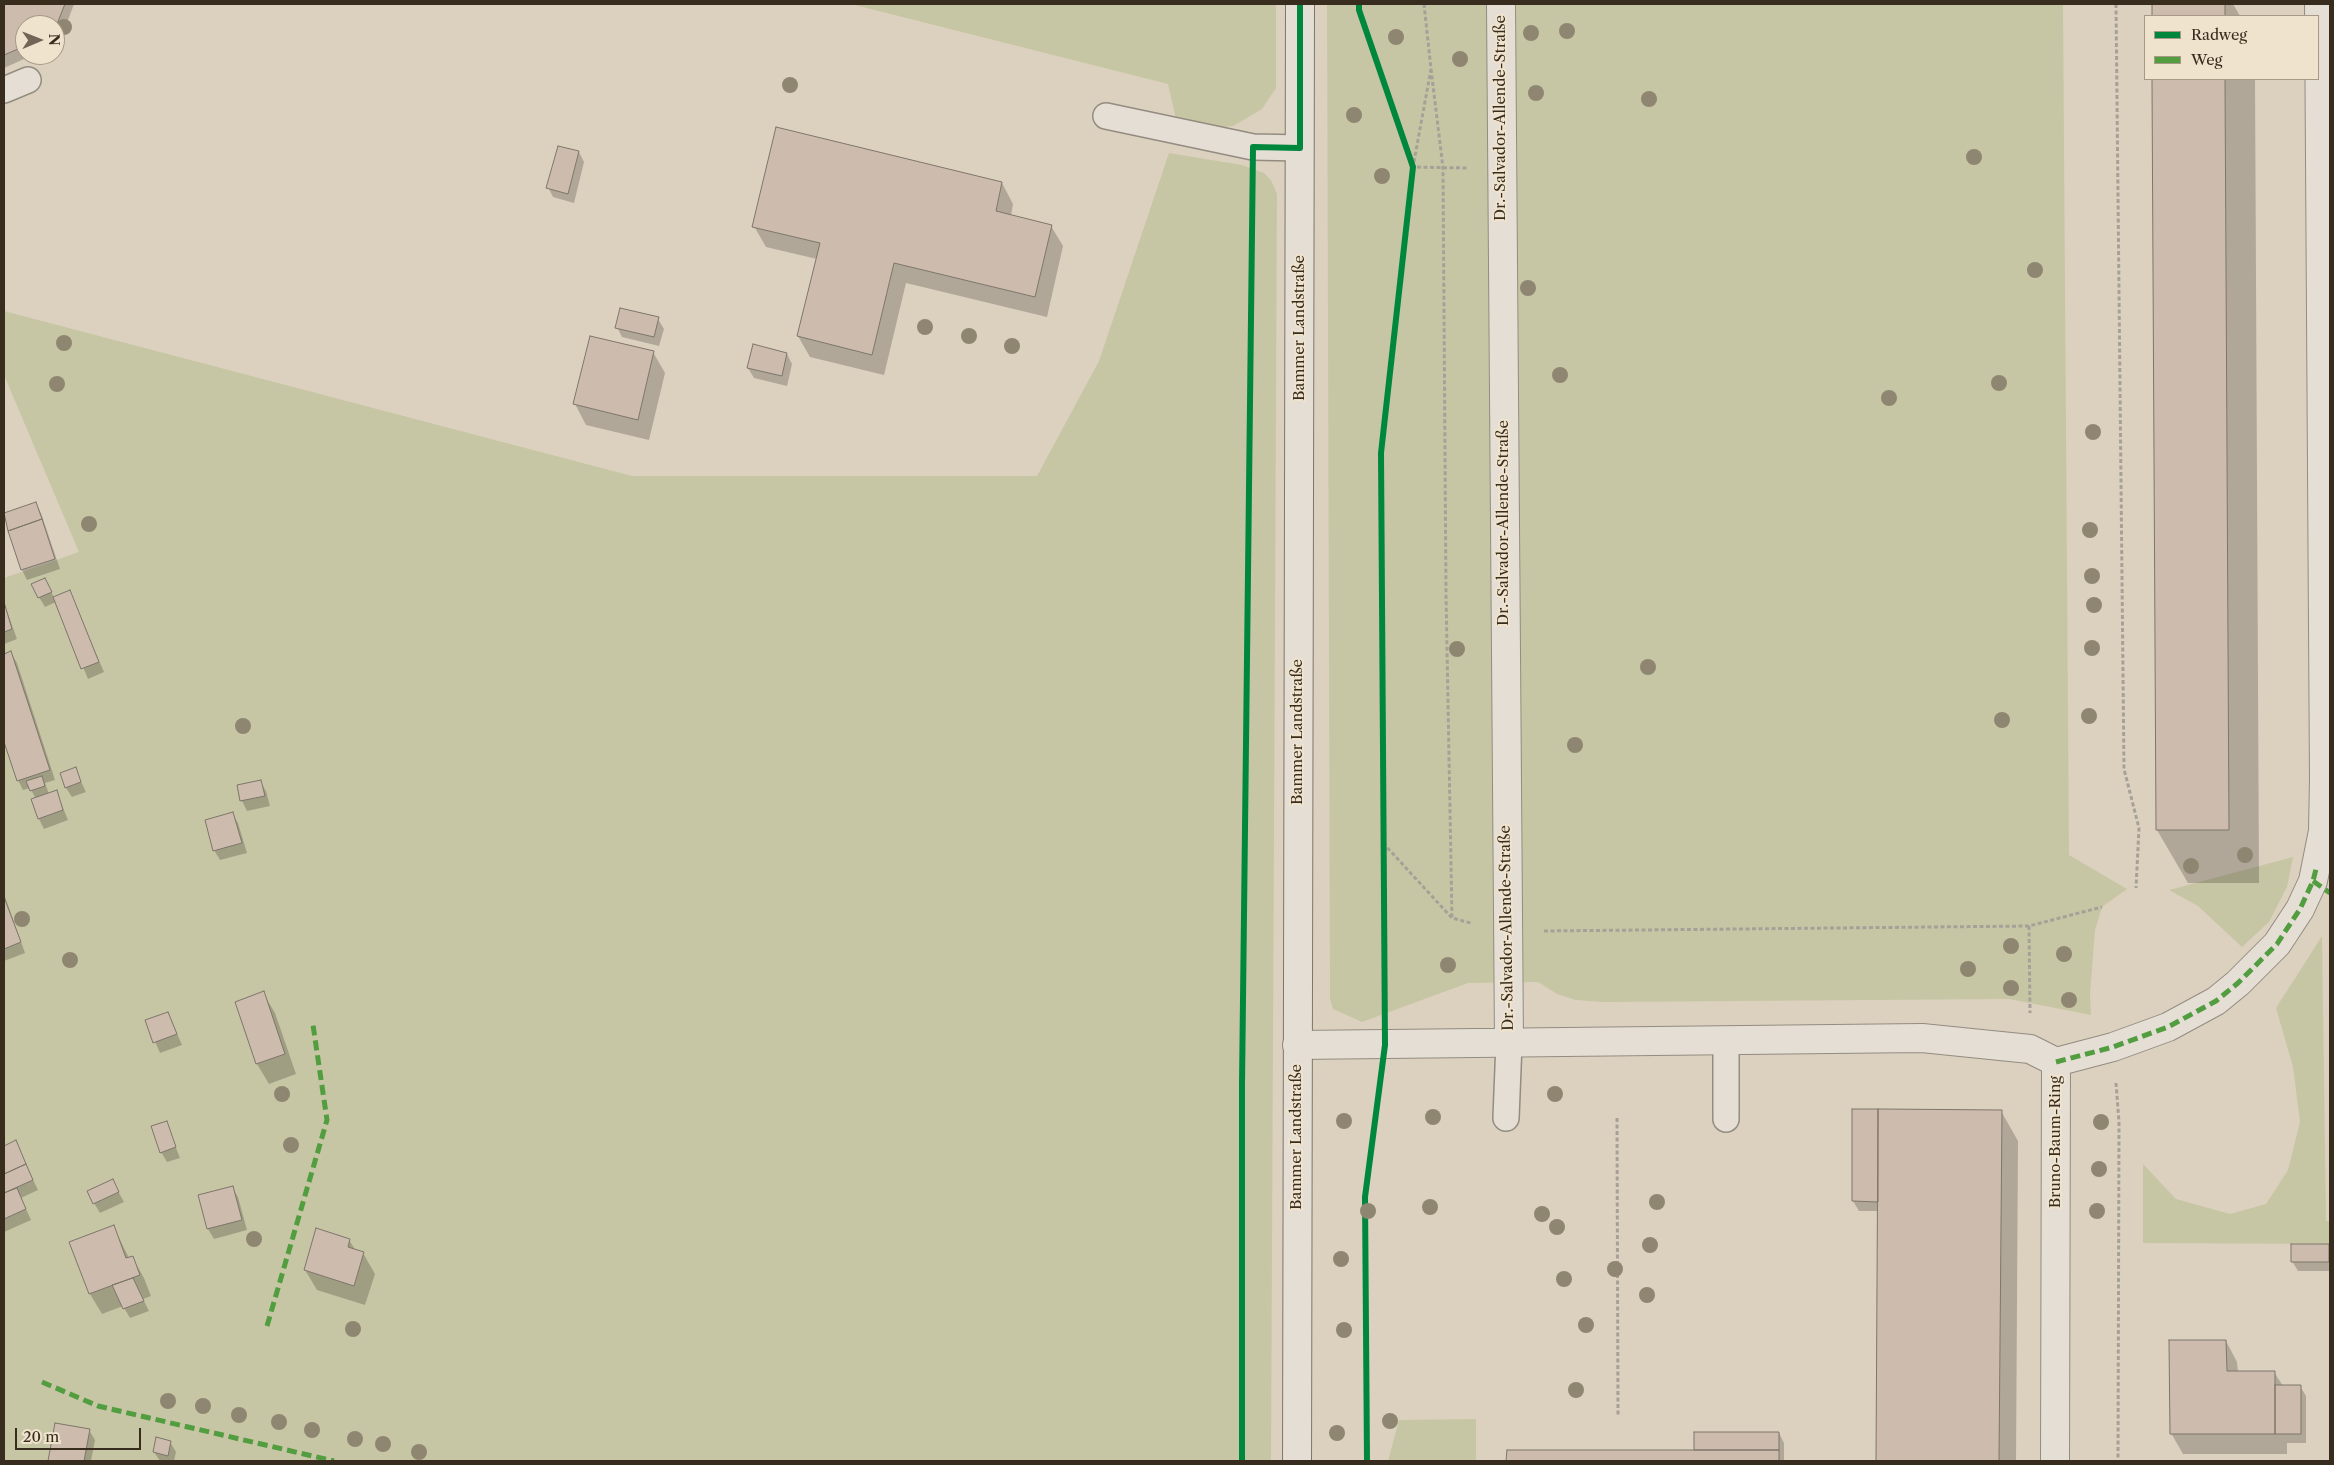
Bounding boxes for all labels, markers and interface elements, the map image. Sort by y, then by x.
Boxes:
north arrow [15,15,65,65]
street label: Dr.-Salvador-Allende-Straße [1492,15,1510,221]
legend [2144,15,2319,80]
text: Radweg [2191,25,2247,44]
text: N [45,34,63,46]
text: Weg [2191,50,2222,69]
street label: Bammer Landstraße [1291,255,1309,401]
street label: Dr.-Salvador-Allende-Straße [1495,420,1513,626]
street label: Bammer Landstraße [1289,659,1307,805]
street label: Dr.-Salvador-Allende-Straße [1496,825,1518,1031]
street label: Bammer Landstraße [1288,1064,1306,1210]
street label: Bruno-Baum-Ring [2047,1076,2065,1208]
scale bar [18,1418,144,1450]
text: 20 m [23,1427,59,1446]

